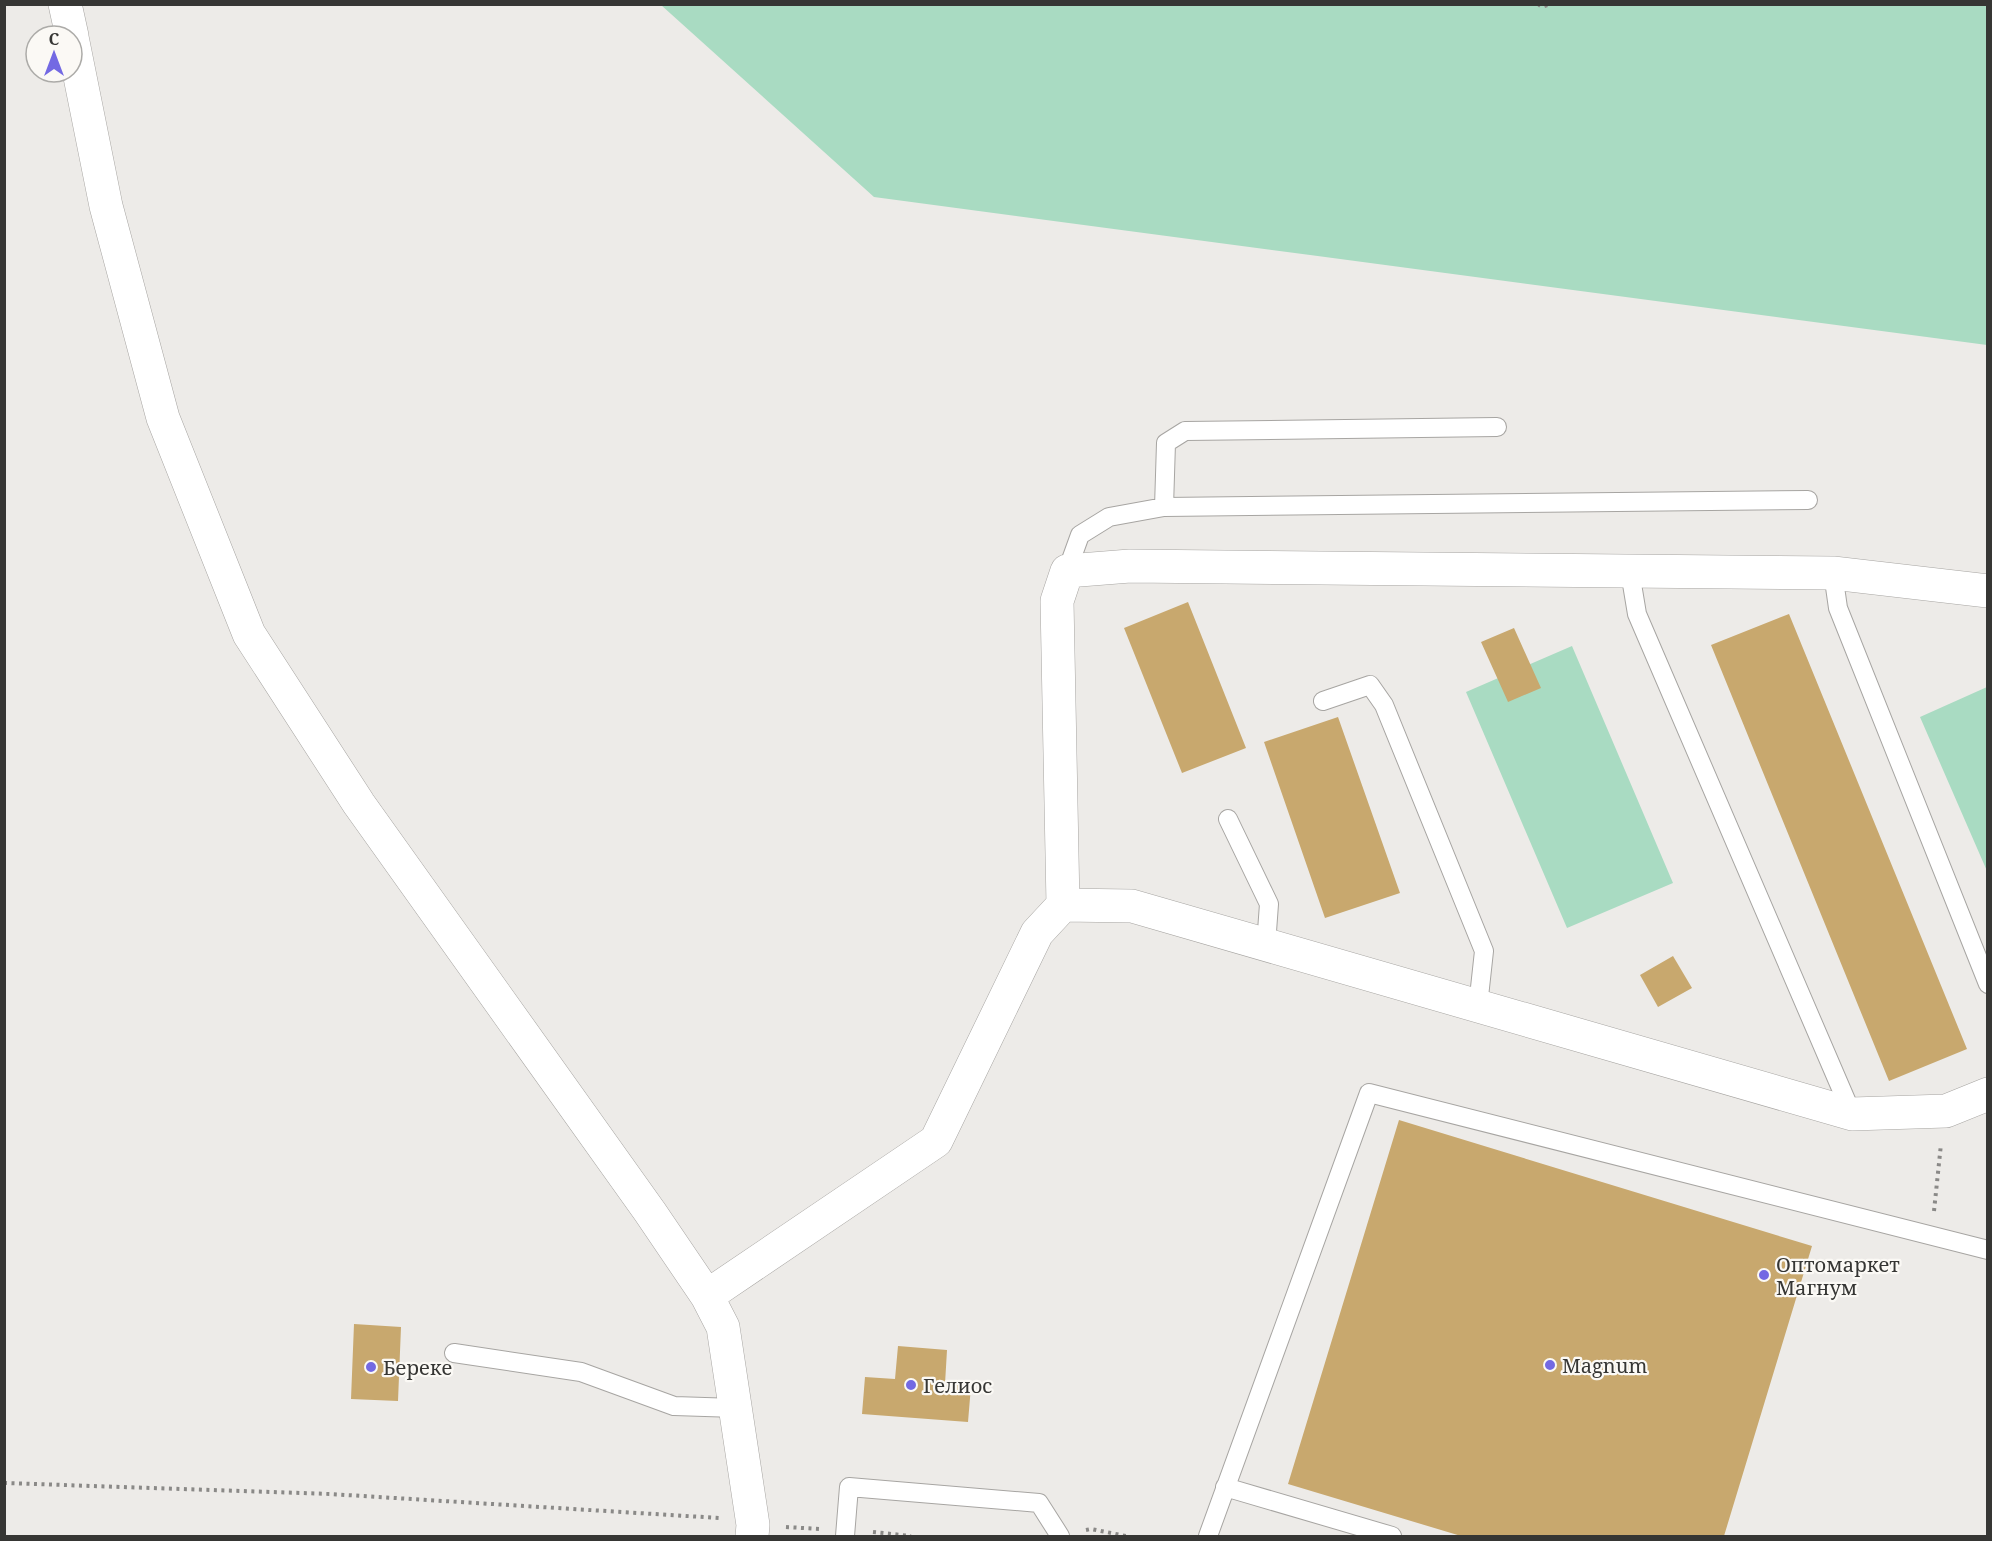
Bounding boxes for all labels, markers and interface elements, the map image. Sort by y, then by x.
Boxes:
north arrow [24,24,84,84]
text: С [49,28,59,50]
place label: Оптомаркет Магнум [1776,1251,1900,1301]
marker: Оптомаркет Магнум [1757,1268,1771,1282]
place label: Magnum [1562,1352,1647,1379]
place label: Береке [383,1354,452,1381]
marker: Magnum [1543,1358,1557,1372]
marker: Береке [364,1360,378,1374]
place label: Гелиос [923,1372,992,1399]
marker: Гелиос [904,1378,918,1392]

